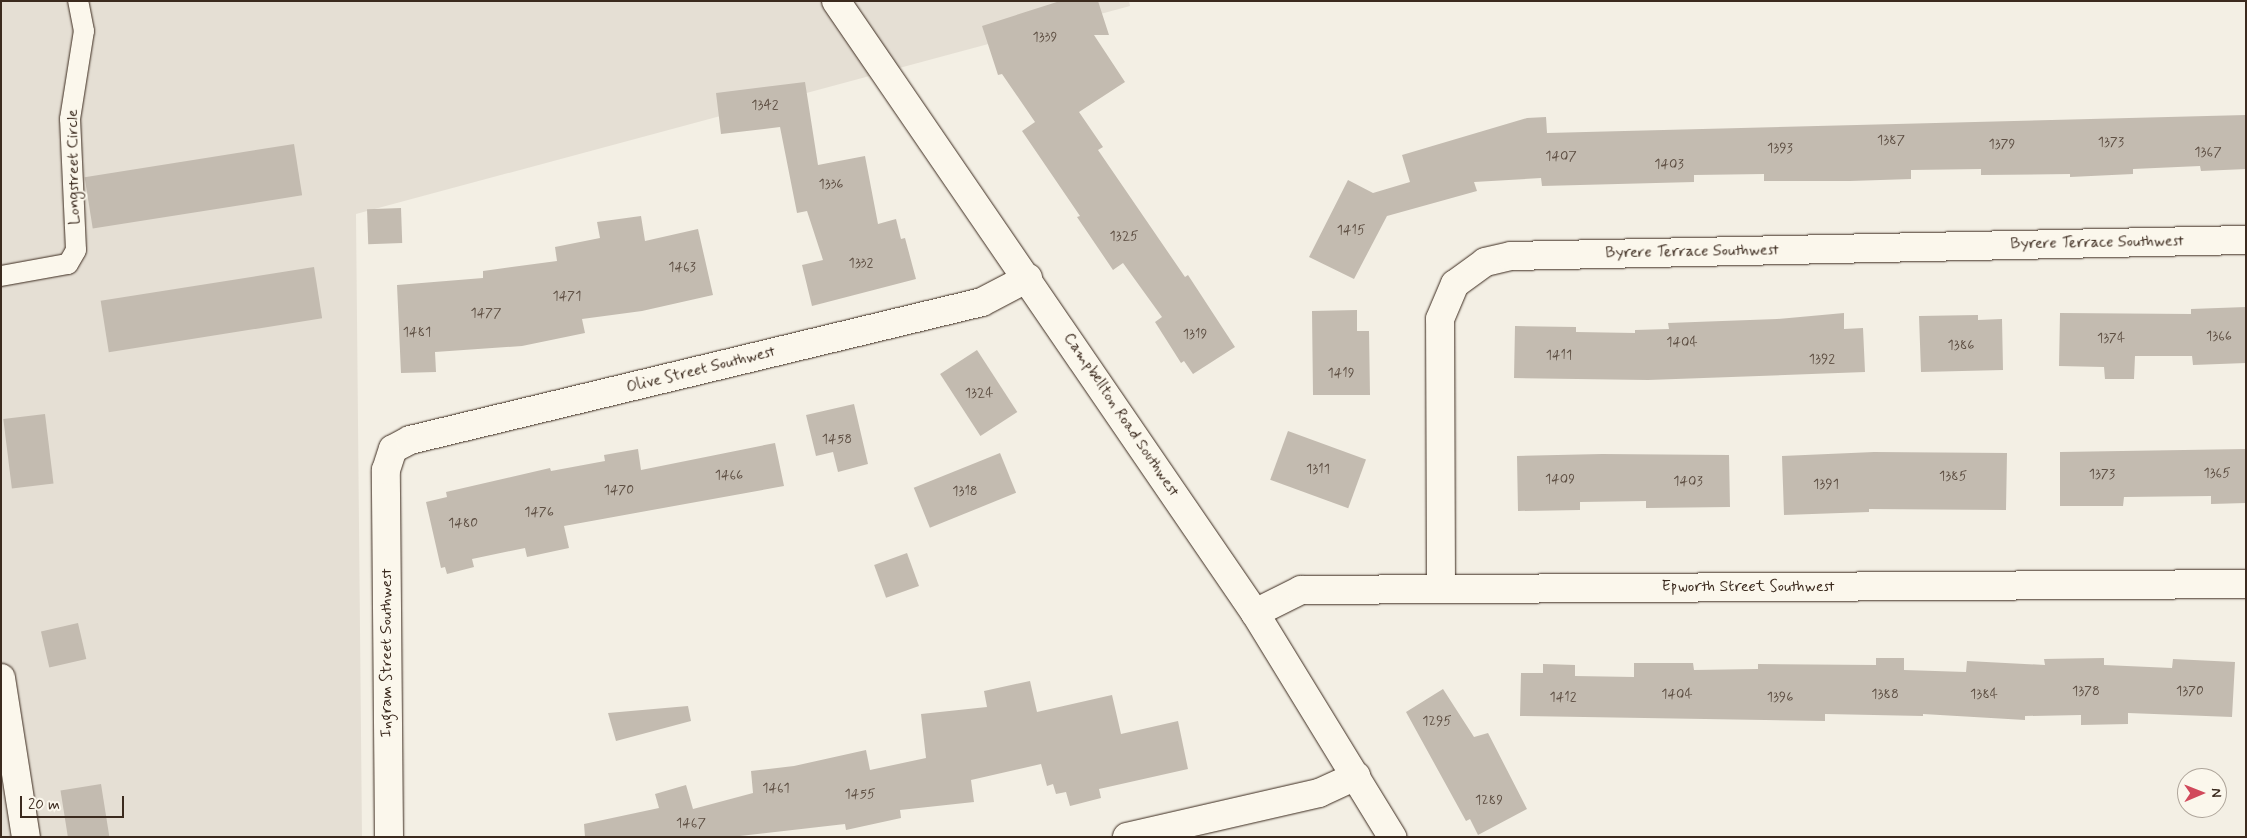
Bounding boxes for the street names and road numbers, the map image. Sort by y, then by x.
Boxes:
street label: Longstreet Circle [63,109,85,225]
street label: Byrere Terrace Southwest [2012,232,2182,254]
street label: Byrere Terrace Southwest [1607,241,1777,263]
street label: Campbellton Road Southwest [1059,330,1183,500]
street label: Olive Street Southwest [624,342,778,398]
street label: Ingram Street Southwest [377,568,397,738]
street label: Epworth Street Southwest [1662,577,1834,597]

